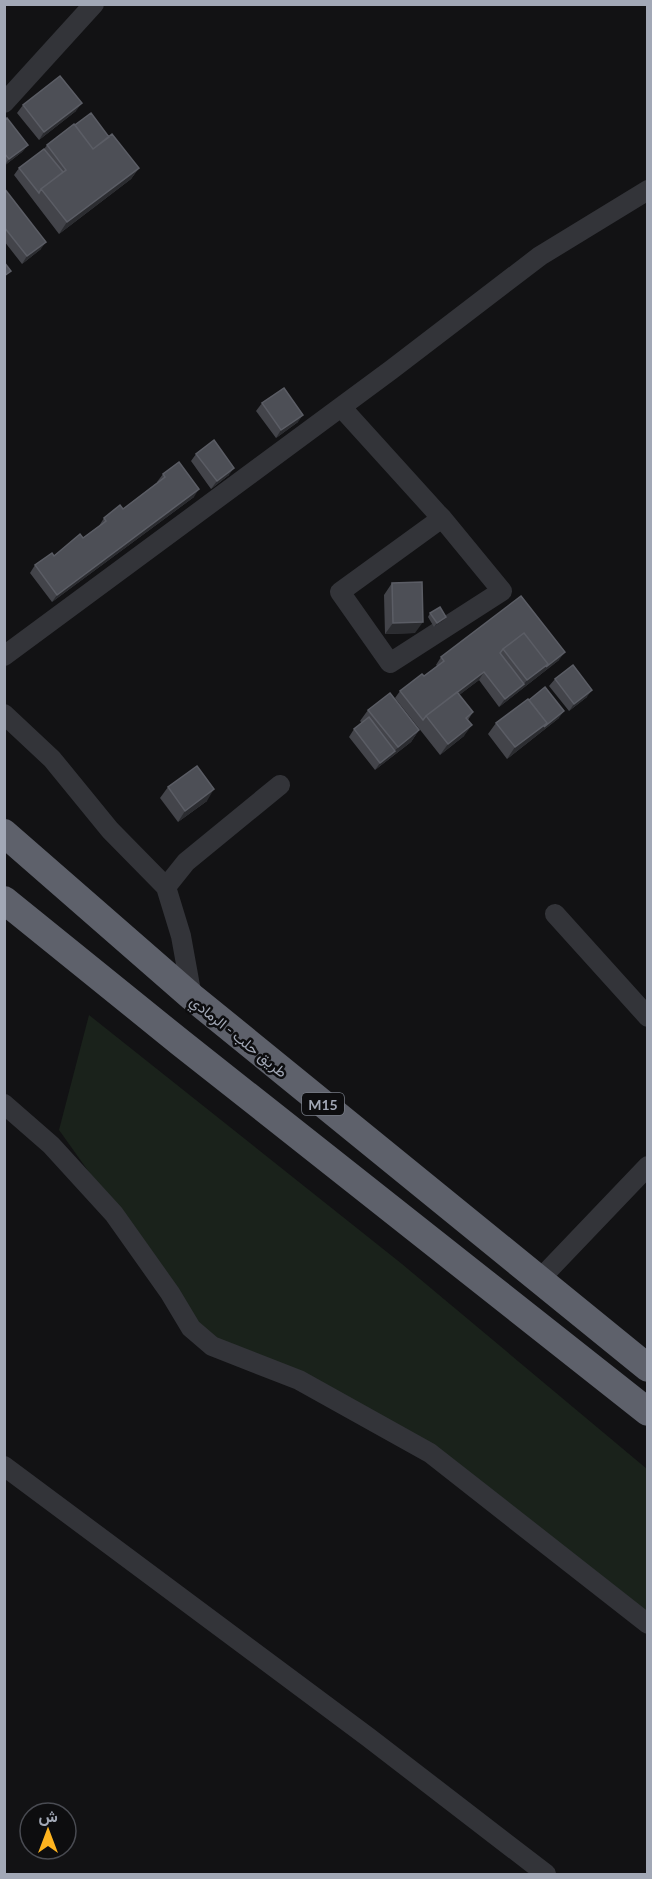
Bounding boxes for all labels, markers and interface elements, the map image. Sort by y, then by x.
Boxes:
street label: طريق حلب - الرمادي [184,991,291,1085]
road number: M15 [302,1093,344,1115]
north arrow [18,1801,78,1861]
text: ش [38,1806,58,1826]

